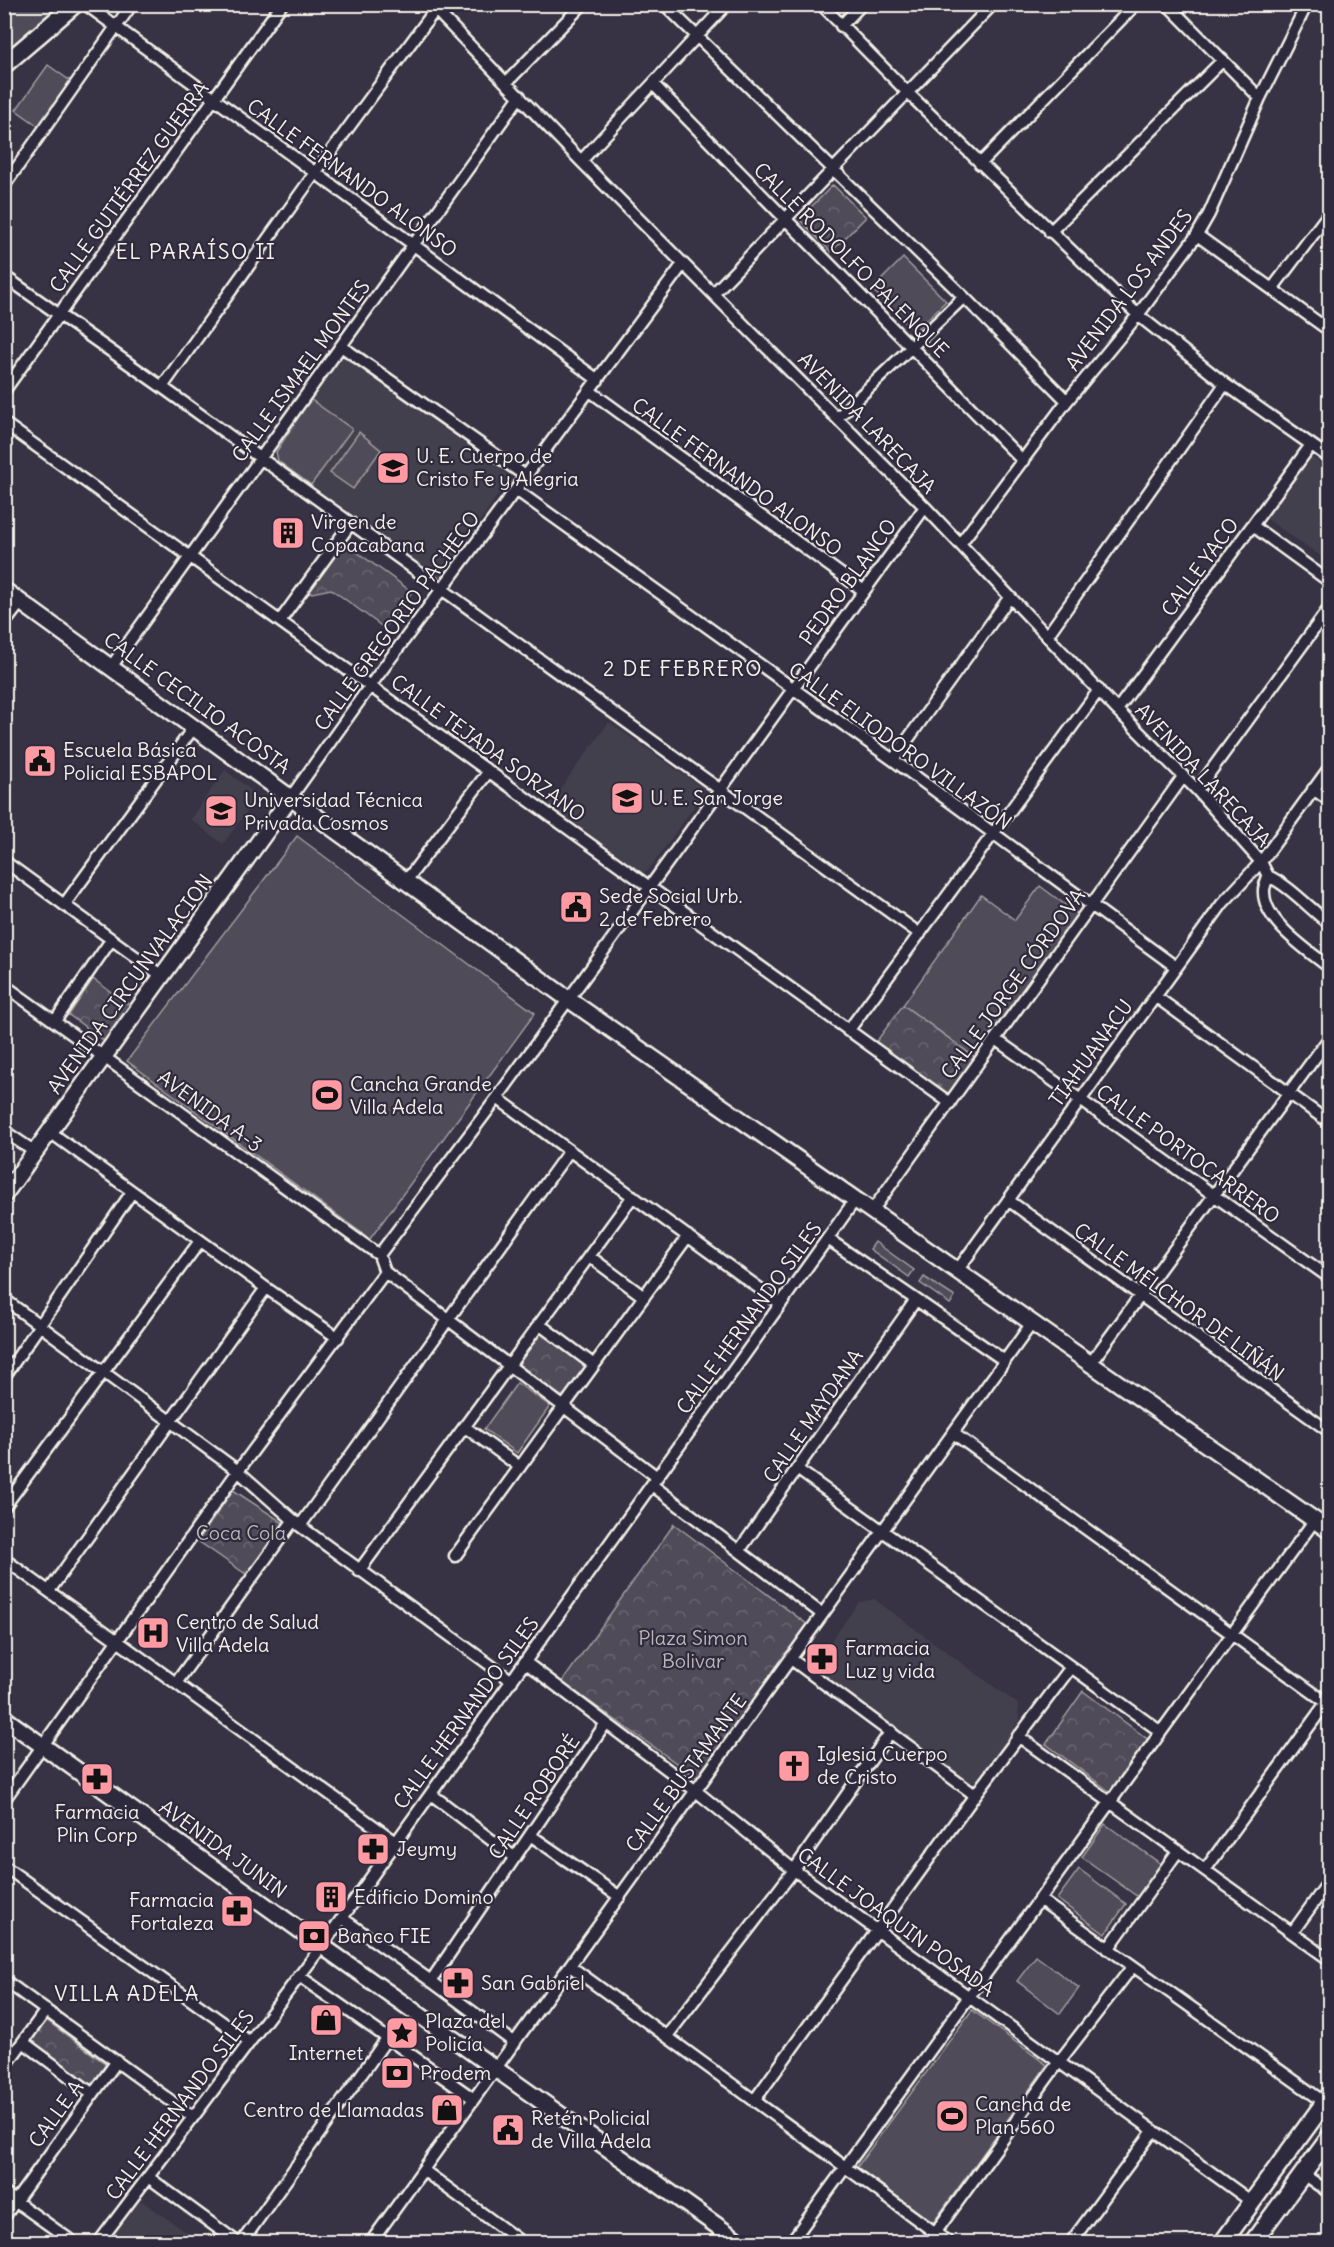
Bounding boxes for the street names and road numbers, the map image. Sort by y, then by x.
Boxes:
street label: CALLE GUTIÉRREZ GUERRA [44,76,214,297]
street label: CALLE FERNANDO ALONSO [242,93,462,262]
street label: CALLE RODOLFO PALENQUE [749,157,954,362]
street label: AVENIDA LOS ANDES [1060,204,1198,375]
street label: CALLE ISMAEL MONTES [226,275,375,467]
street label: AVENIDA LARECAJA [793,347,942,499]
street label: CALLE FERNANDO ALONSO [627,392,847,561]
street label: CALLE GREGORIO PACHECO [308,506,485,735]
street label: CALLE YACO [1155,513,1244,621]
street label: PEDRO BLANCO [793,514,902,650]
street label: CALLE CECILIO ACOSTA [99,626,296,779]
street label: CALLE ELIODORO VILLAZÓN [784,656,1017,835]
street label: CALLE TEJADA SORZANO [386,669,590,827]
street label: AVENIDA LARECAJA [1130,698,1277,852]
street label: AVENIDA CIRCUNVALACION [42,869,218,1098]
street label: CALLE JORGE CÓRDOVA [935,884,1090,1084]
street label: TIAHUANACU [1043,994,1138,1111]
street label: AVENIDA A-3 [153,1064,267,1157]
street label: CALLE PORTOCARRERO [1092,1079,1285,1229]
street label: CALLE HERNANDO SILES [670,1217,827,1419]
street label: CALLE MELCHOR DE LIÑÁN [1069,1217,1289,1386]
street label: CALLE MAYDANA [757,1344,868,1487]
street label: CALLE HERNANDO SILES [387,1612,544,1814]
street label: CALLE BUSTAMANTE [620,1689,751,1857]
street label: CALLE ROBORÉ [483,1729,585,1864]
street label: AVENIDA JUNIN [155,1794,292,1903]
street label: CALLE JOAQUIN POSADA [793,1842,1000,2002]
street label: CALLE HERNANDO SILES [100,2005,259,2205]
street label: CALLE A [23,2075,88,2152]

